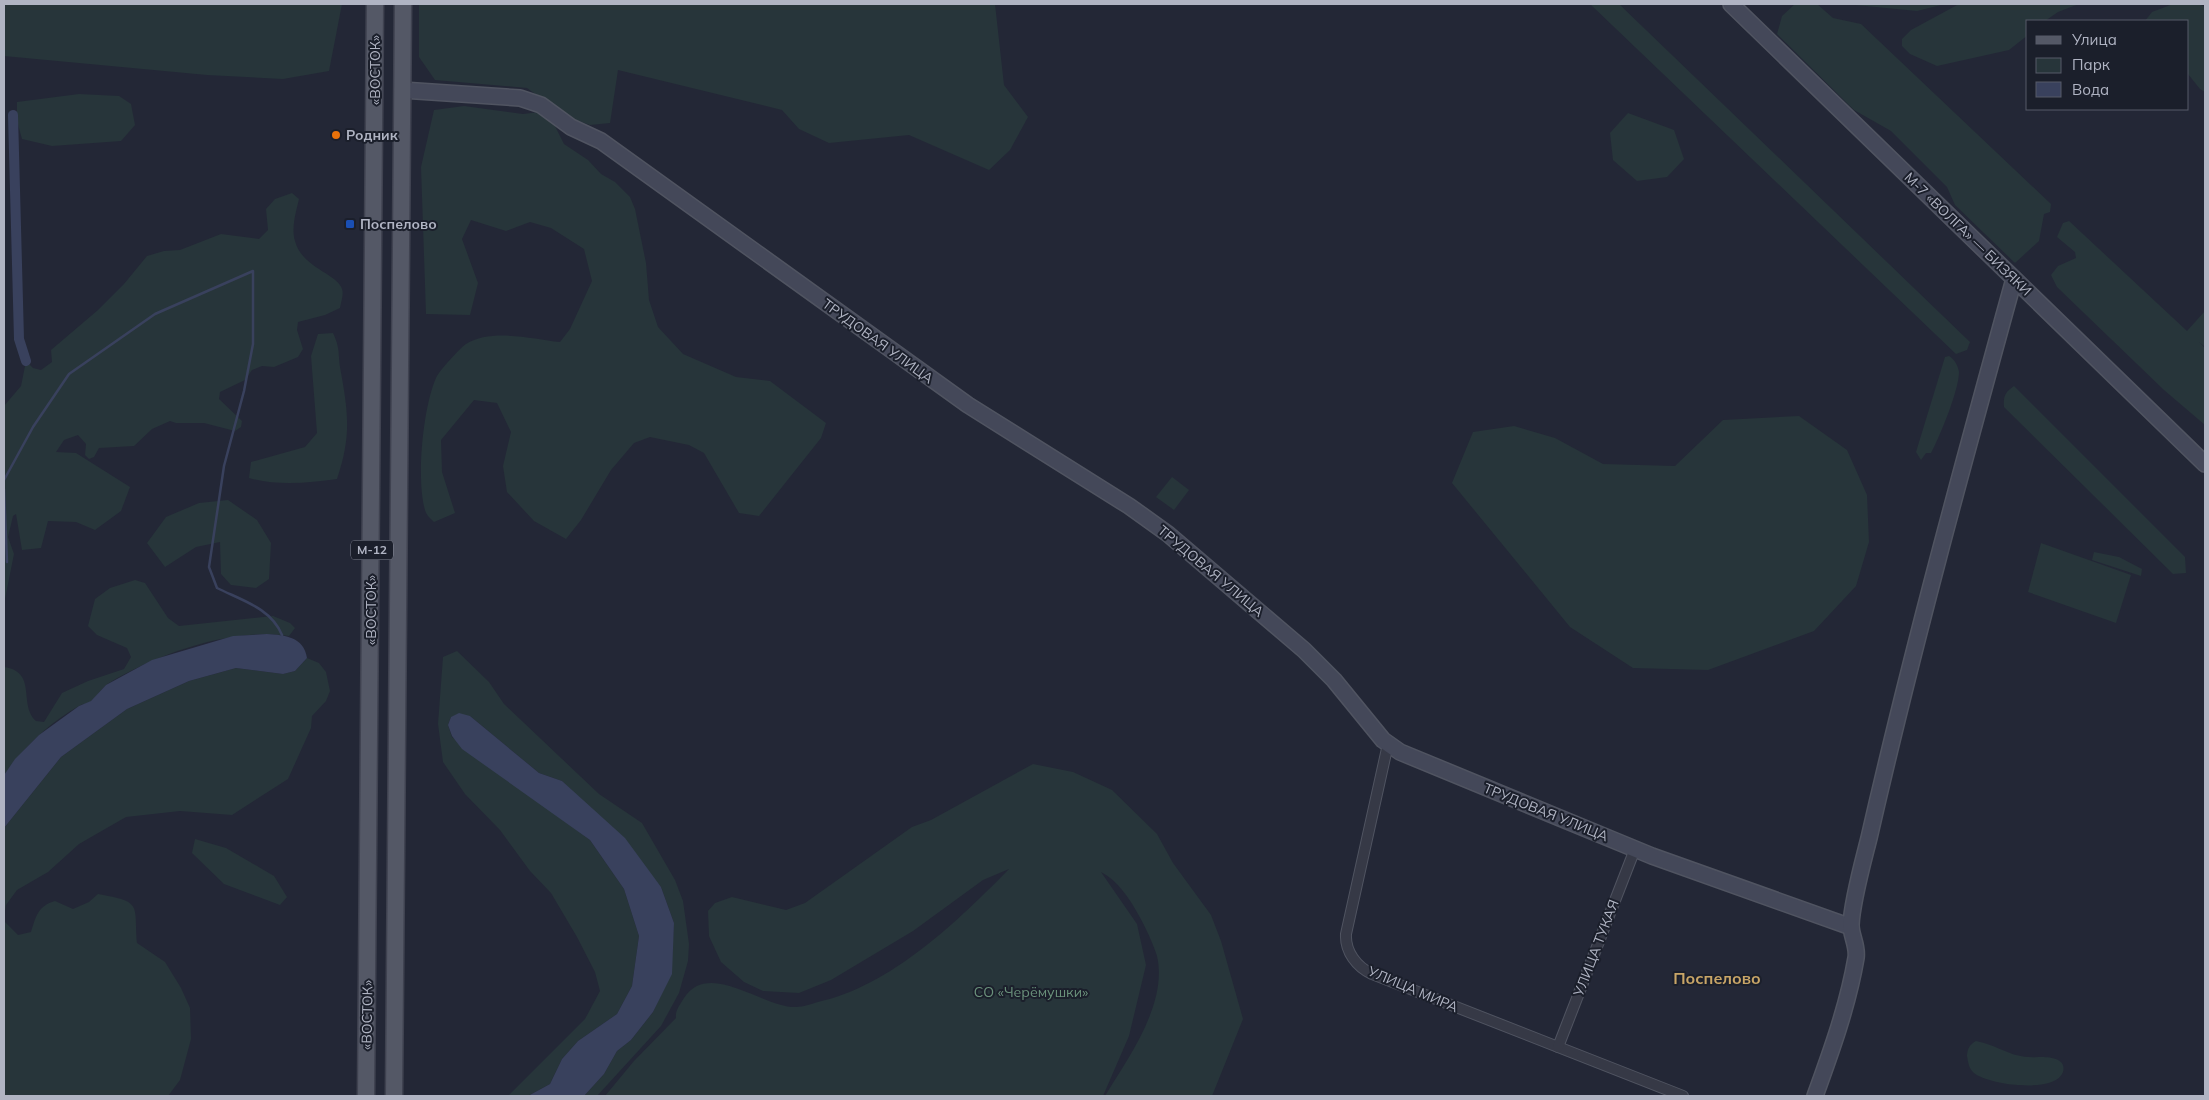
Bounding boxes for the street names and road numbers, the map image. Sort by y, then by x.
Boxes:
street label: «ВОСТОК» [366,35,384,105]
street label: М-7 «ВОЛГА» — БИЗЯКИ [1901,168,2035,300]
street label: ТРУДОВАЯ УЛИЦА [819,295,938,388]
street label: ТРУДОВАЯ УЛИЦА [1154,521,1268,621]
road number: М-12 [351,540,393,560]
street label: «ВОСТОК» [362,575,380,645]
street label: ТРУДОВАЯ УЛИЦА [1481,779,1612,846]
street label: УЛИЦА ТУКАЯ [1569,897,1623,1000]
street label: УЛИЦА МИРА [1364,961,1462,1016]
street label: «ВОСТОК» [357,980,377,1050]

